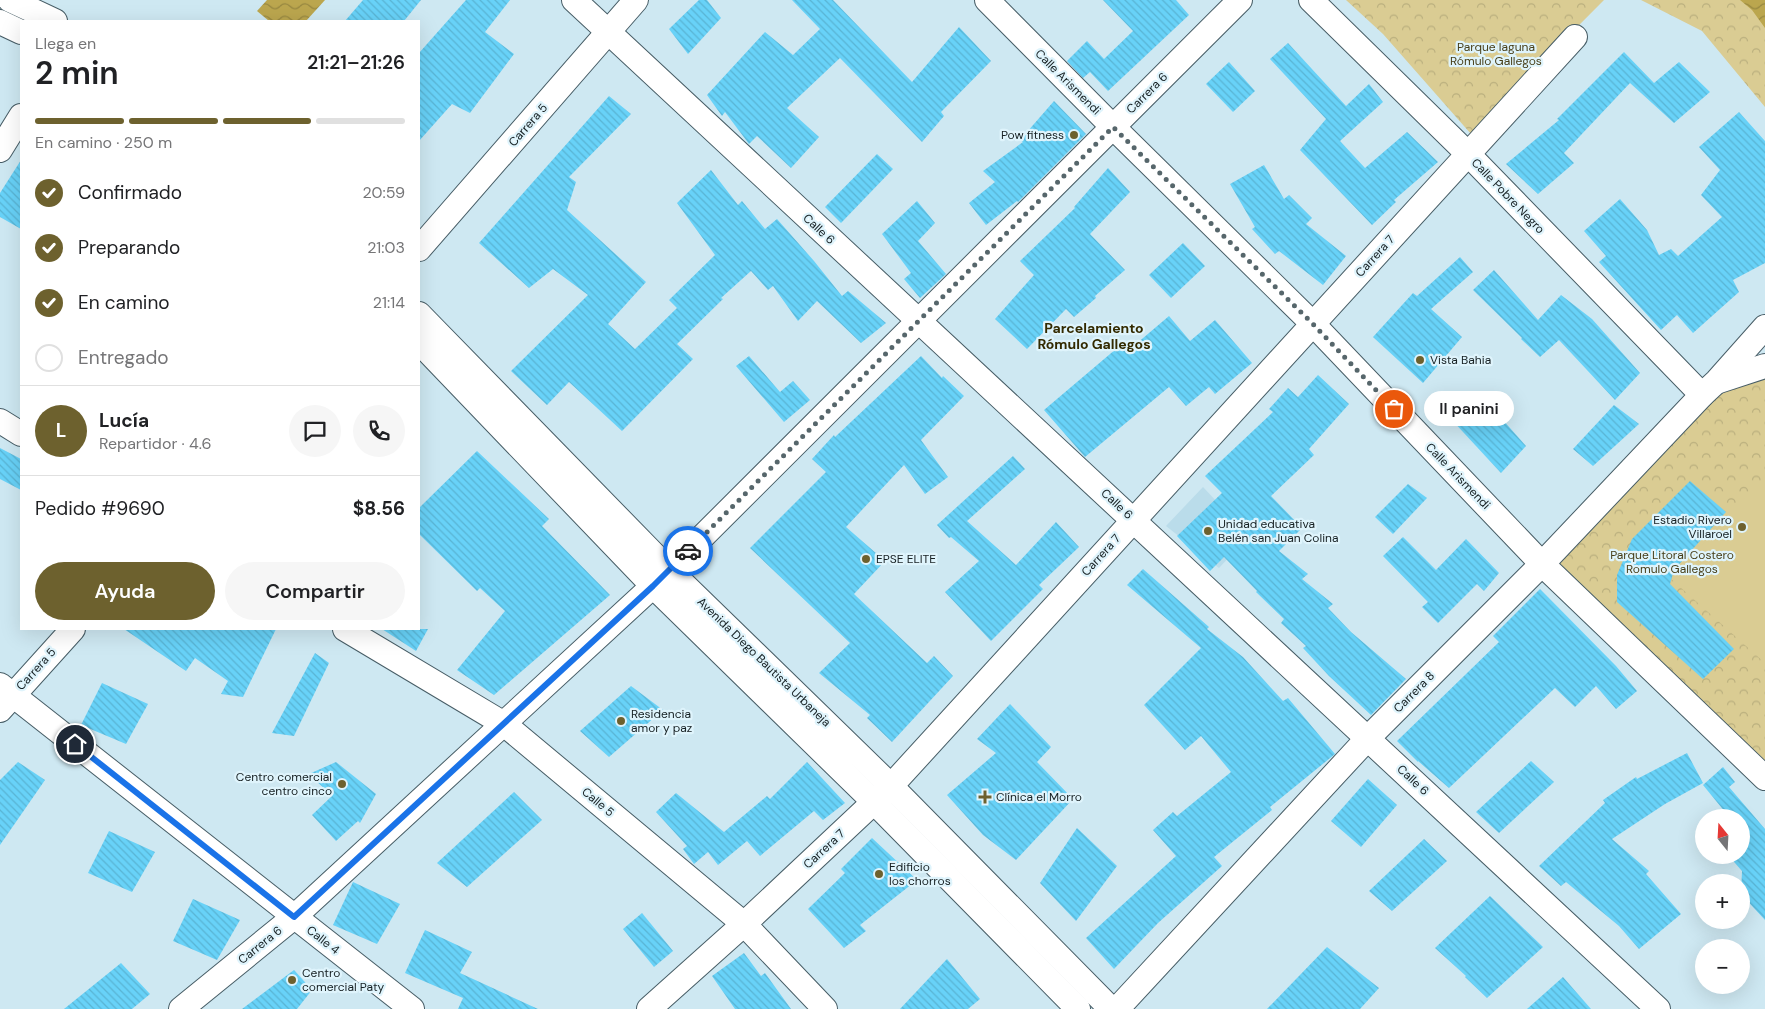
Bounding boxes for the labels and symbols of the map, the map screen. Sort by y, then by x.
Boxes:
park label: Parque laguna Rómulo Gallegos [1450,39,1542,69]
street label: Calle Arismendi [1032,46,1104,118]
street label: Carrera 6 [1123,69,1171,117]
street label: Carrera 5 [505,100,551,150]
place label: Pow fitness [1001,127,1064,143]
marker: Pow fitness [1068,129,1080,141]
street label: Calle Pobre Negro [1468,155,1548,237]
street label: Calle 6 [800,210,838,248]
street label: Carrera 7 [1352,232,1398,280]
district label: Parcelamiento Rómulo Gallegos [1037,319,1151,353]
place label: Vista Bahia [1430,352,1491,368]
marker: Vista Bahia [1414,354,1426,366]
pin [1373,388,1415,430]
callout: Il panini [1424,392,1514,426]
street label: Calle Arismendi [1422,439,1494,513]
street label: Calle 6 [1098,485,1136,523]
place label: Estadio Rivero Villaroel [1653,512,1732,542]
place label: Unidad educativa Belén san Juan Colina [1218,516,1338,546]
marker: Estadio Rivero Villaroel [1736,521,1748,533]
marker: Unidad educativa Belén san Juan Colina [1202,525,1214,537]
courier [663,526,713,576]
street label: Carrera 7 [1078,531,1124,579]
park label: Parque Litoral Costero Romulo Gallegos [1610,547,1734,577]
place label: EPSE ELITE [876,551,936,567]
marker: EPSE ELITE [860,553,872,565]
street label: Avenida Diego Bautista Urbaneja [694,594,834,730]
street label: Carrera 5 [13,644,59,694]
street label: Carrera 8 [1390,668,1438,716]
place label: Residencia amor y paz [631,706,692,736]
marker: Residencia amor y paz [615,715,627,727]
pin [54,723,96,765]
street label: Calle 6 [1394,761,1432,799]
place label: Centro comercial centro cinco [236,769,332,799]
marker: Centro comercial centro cinco [336,778,348,790]
street label: Calle 5 [578,784,618,820]
place label: Clínica el Morro [996,789,1082,805]
marker: Clínica el Morro [978,790,992,804]
north arrow [1695,809,1750,864]
street label: Carrera 7 [800,826,848,872]
place label: Edificio los chorros [889,859,951,889]
marker: Edificio los chorros [873,868,885,880]
street label: Carrera 6 [235,922,285,968]
street label: Calle 4 [303,922,343,958]
place label: Centro comercial Paty [302,965,385,995]
marker: Centro comercial Paty [286,974,298,986]

